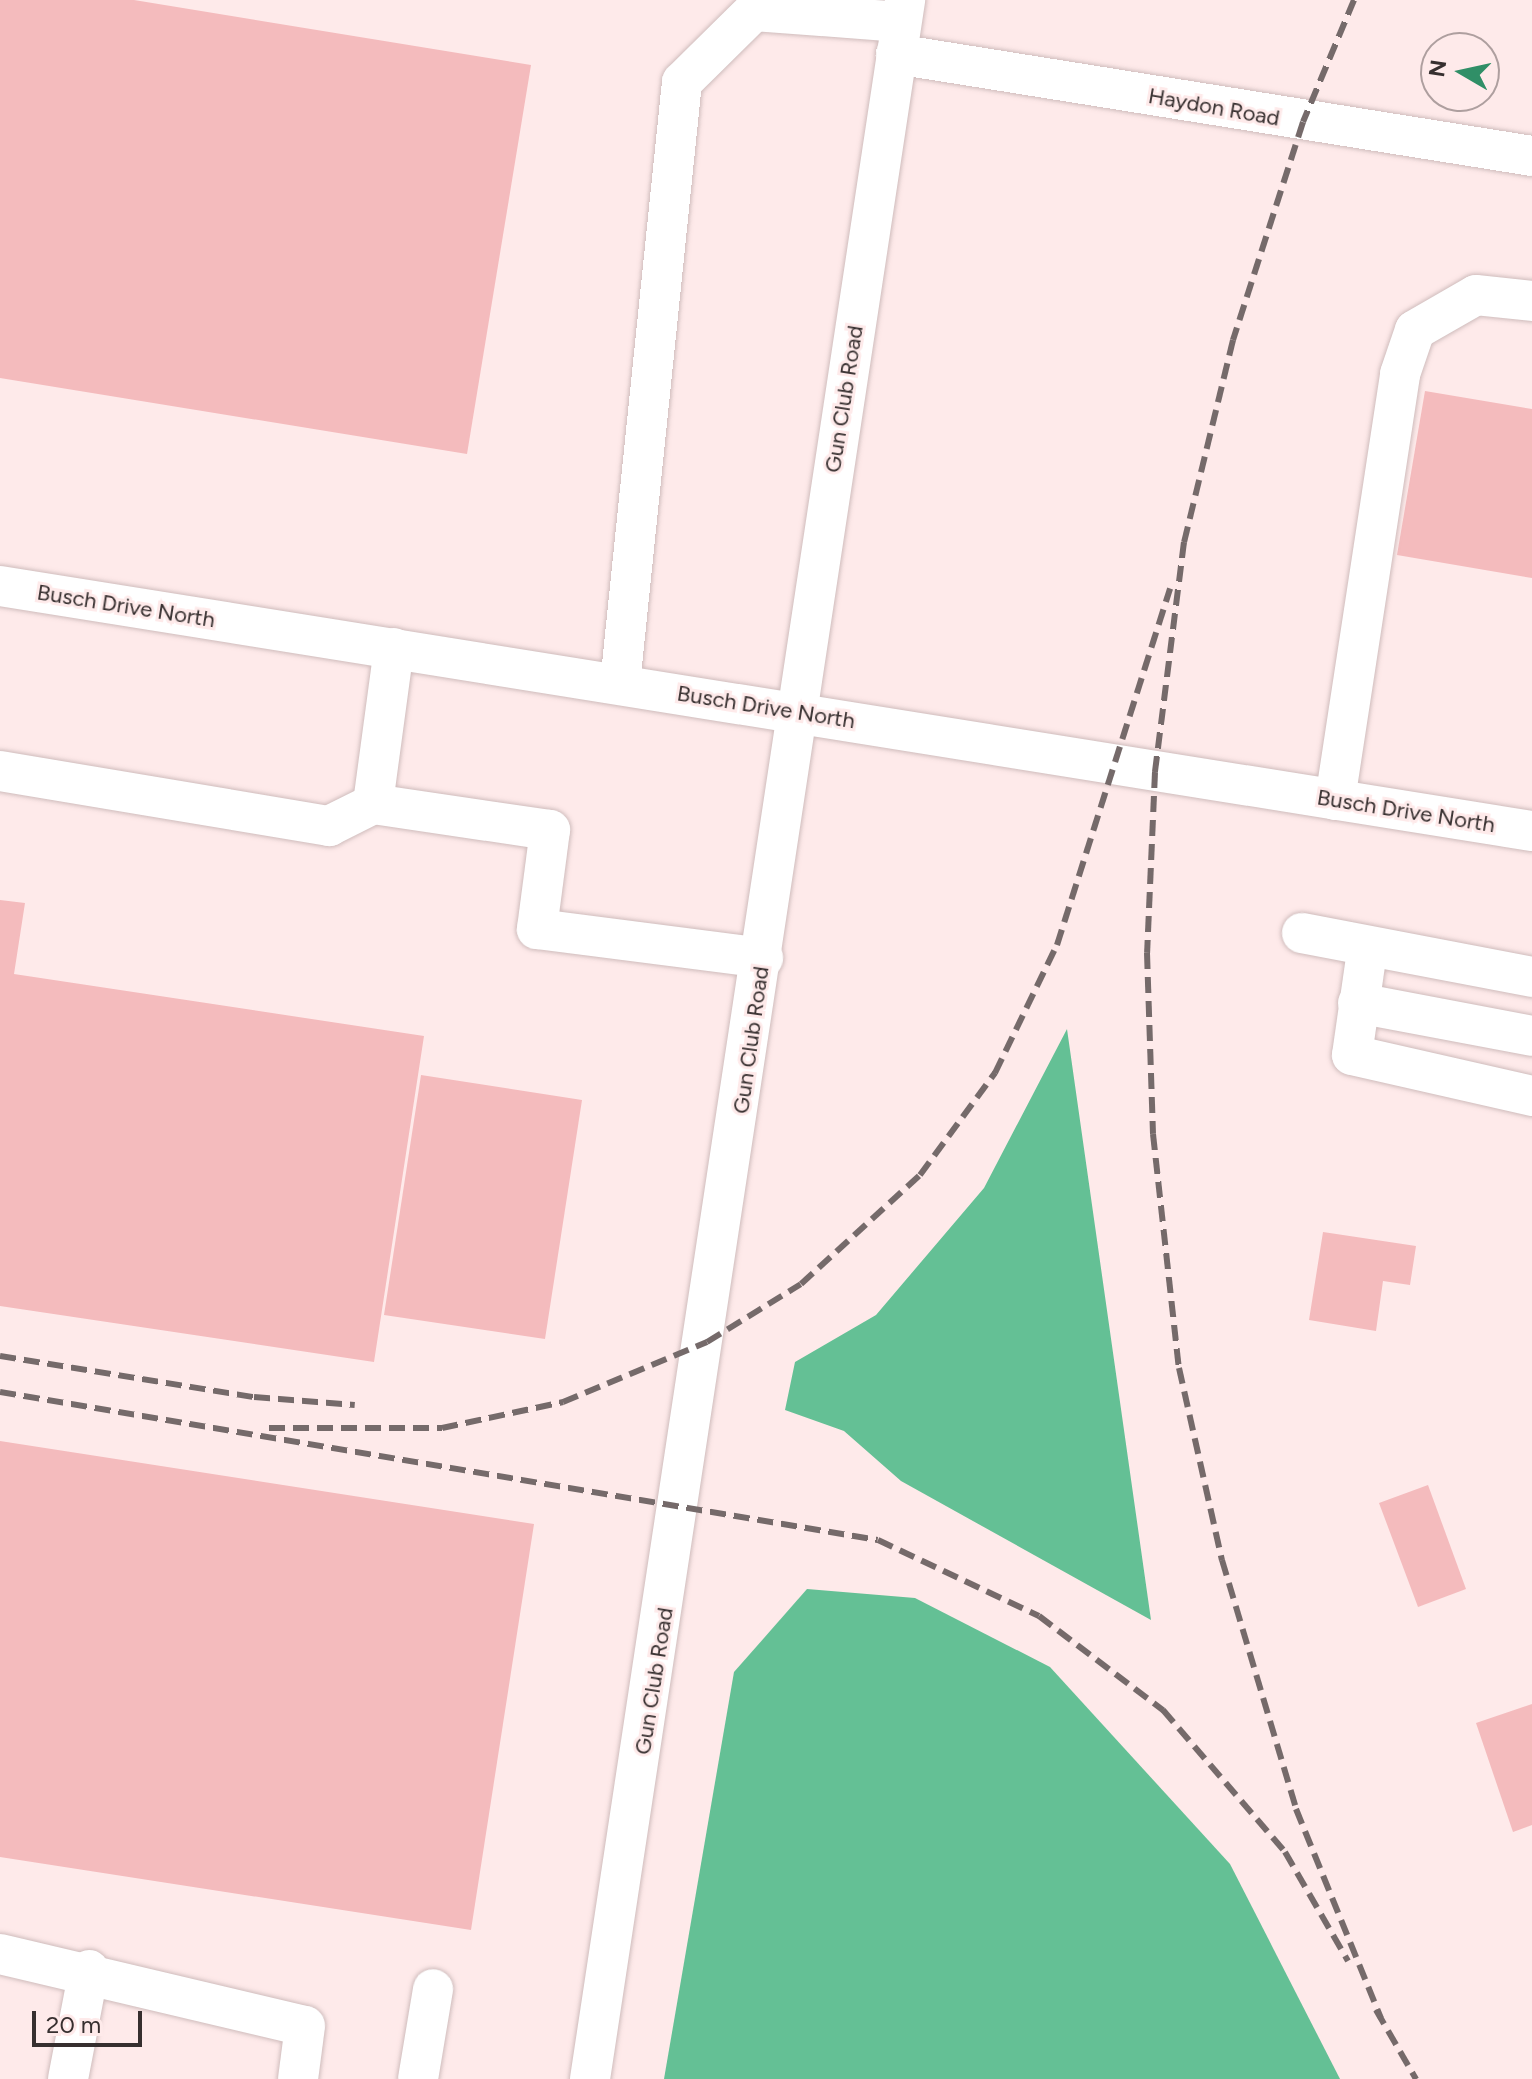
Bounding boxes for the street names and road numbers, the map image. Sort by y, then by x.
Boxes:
street label: Haydon Road [1146,82,1282,132]
street label: Gun Club Road [819,324,869,474]
street label: Busch Drive North [35,579,217,633]
street label: Busch Drive North [675,680,857,734]
street label: Busch Drive North [1315,784,1497,838]
street label: Gun Club Road [728,965,774,1115]
street label: Gun Club Road [629,1606,679,1756]

